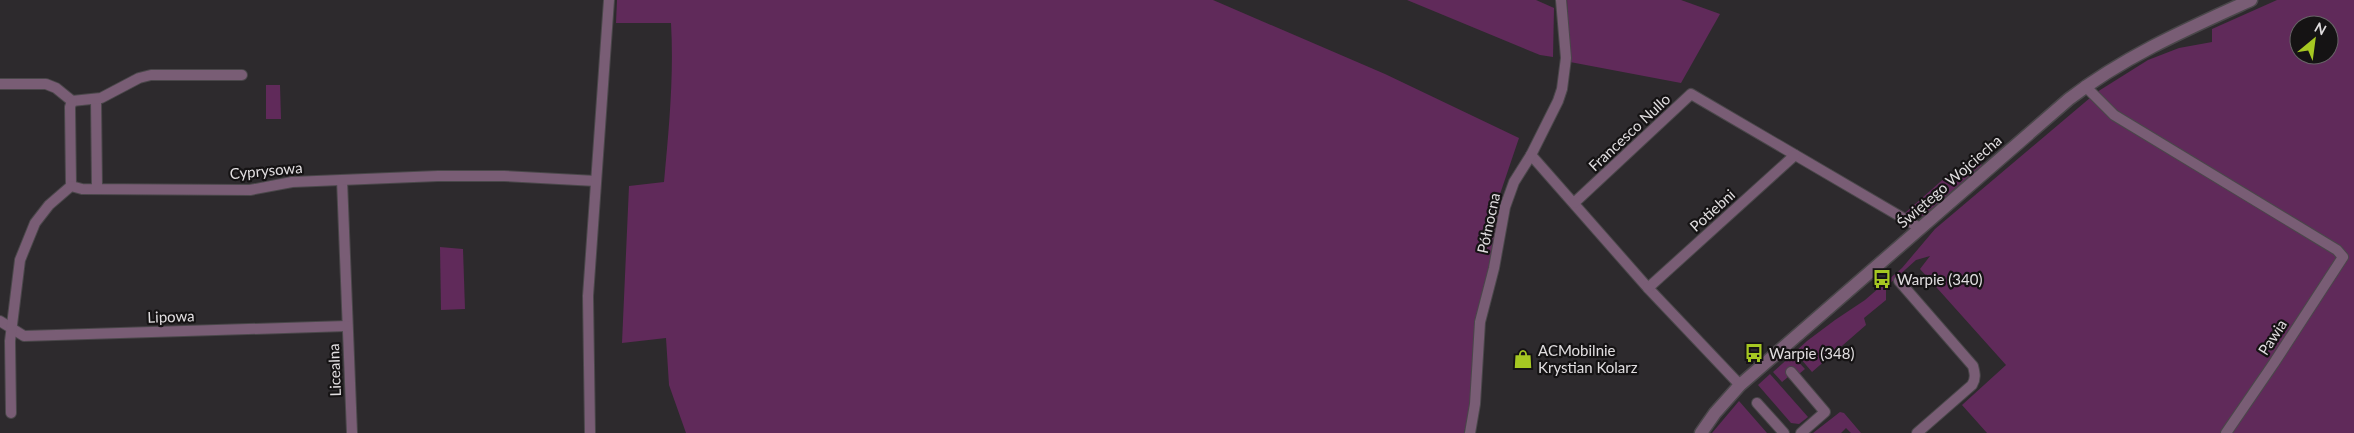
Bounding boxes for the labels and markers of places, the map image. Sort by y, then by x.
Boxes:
bus stop icon: Warpie (340) [1871,268,1893,290]
place label: Warpie (340) [1897,270,1982,288]
place label: ACMobilnie Krystian Kolarz [1538,341,1638,376]
bus stop icon: Warpie (348) [1743,342,1765,364]
place label: Warpie (348) [1769,344,1854,362]
shop icon: ACMobilnie Krystian Kolarz [1512,348,1534,370]

